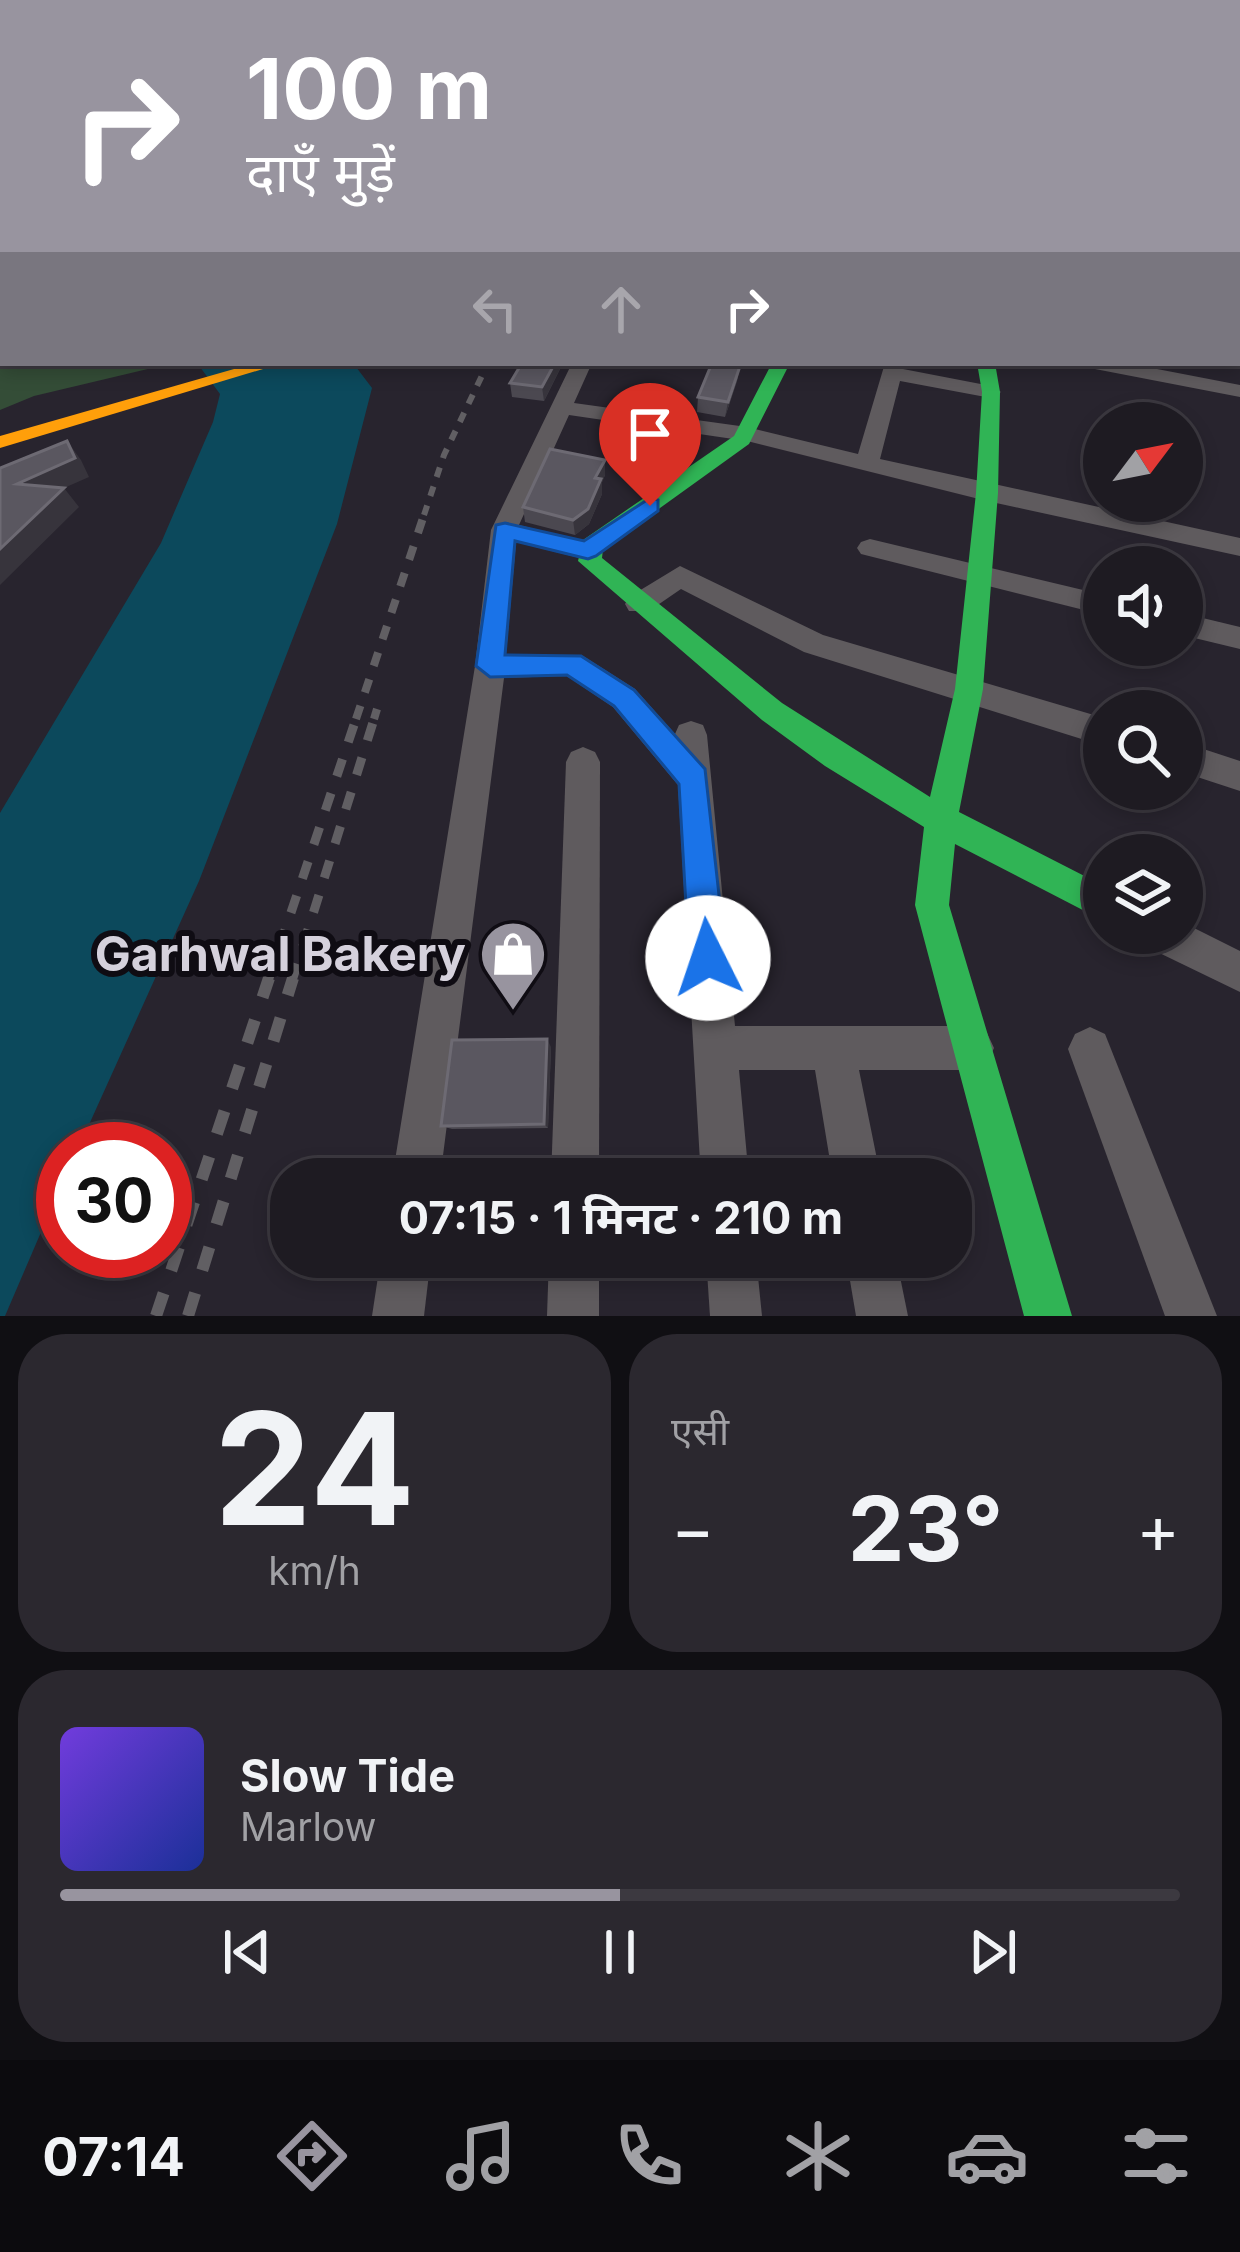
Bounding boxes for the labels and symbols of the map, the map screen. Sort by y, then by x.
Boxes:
pin [599,383,701,506]
north arrow [1083,402,1203,522]
position arrow [645,895,771,1021]
shop icon: Garhwal Bakery [478,919,548,1013]
place label: Garhwal Bakery [95,924,466,983]
speed limit sign: 30 [36,1122,192,1278]

